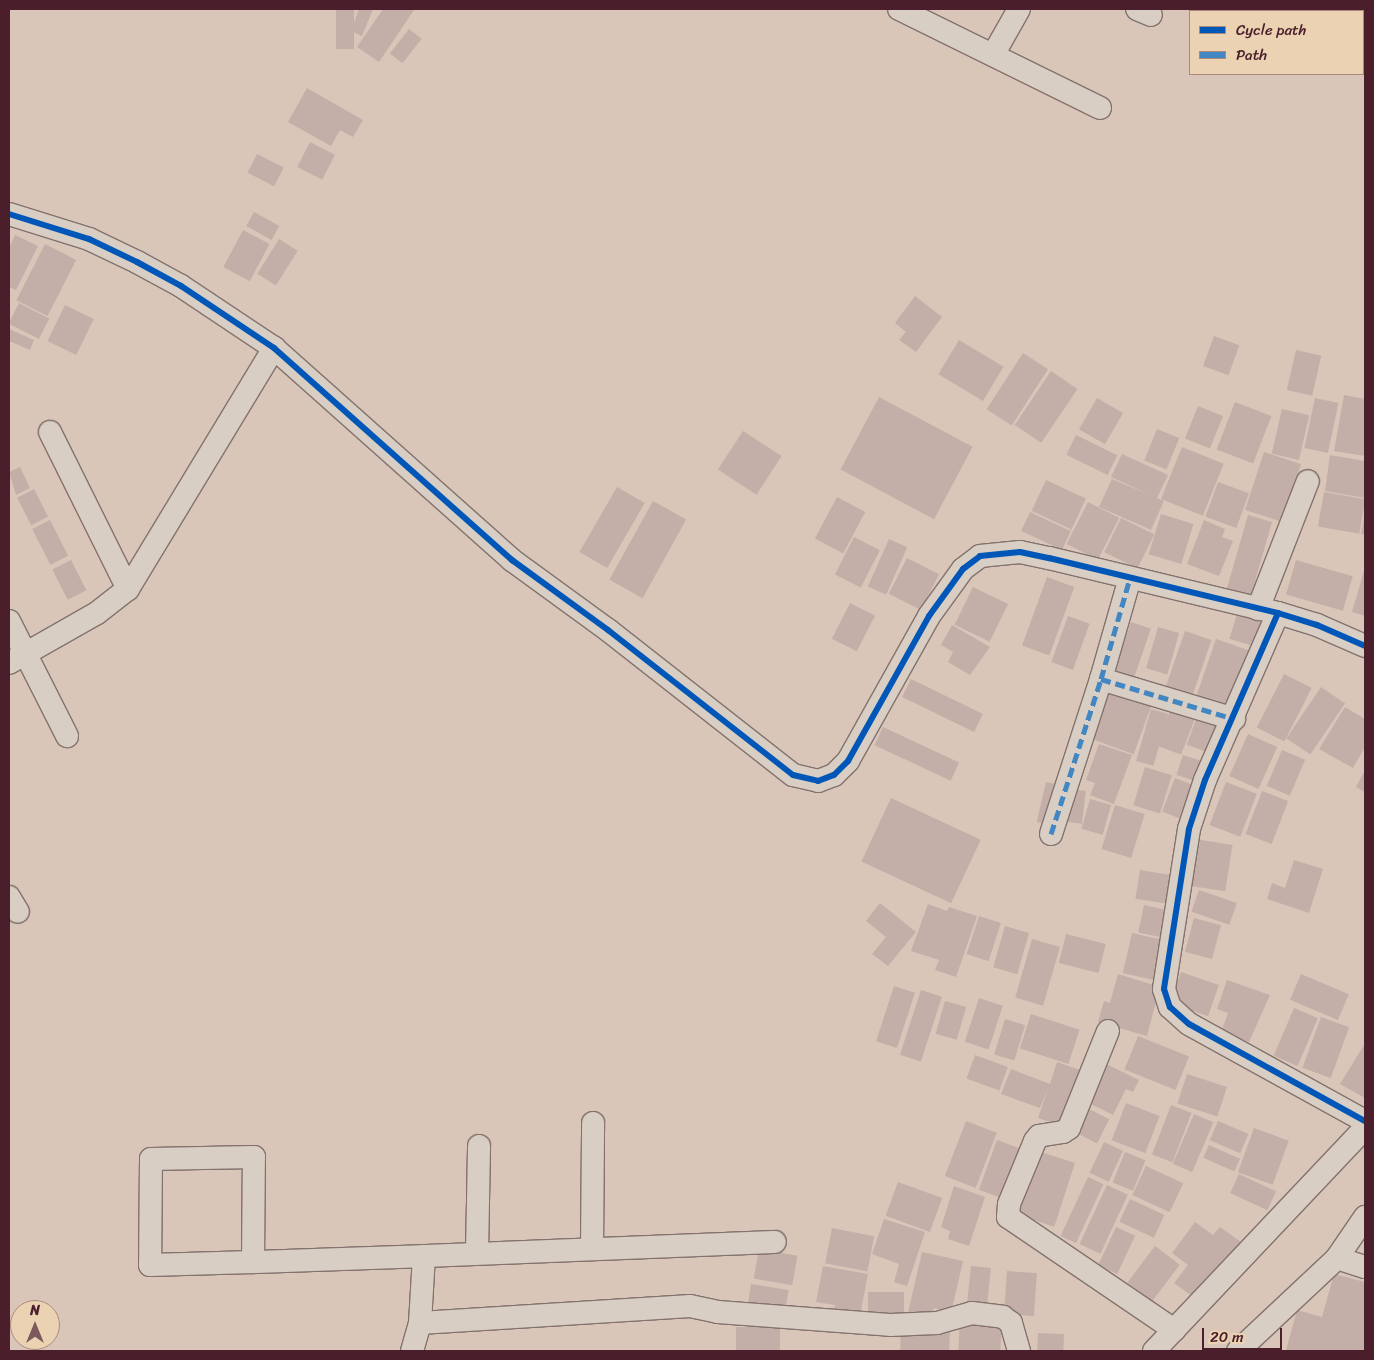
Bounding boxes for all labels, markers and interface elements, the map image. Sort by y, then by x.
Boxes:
legend [1189,10,1364,75]
text: Cycle path [1236,17,1306,43]
text: Path [1236,42,1267,68]
text: N [30,1298,40,1323]
north arrow [10,1300,60,1350]
scale bar [1204,1318,1284,1350]
text: 20 m [1210,1324,1244,1350]

